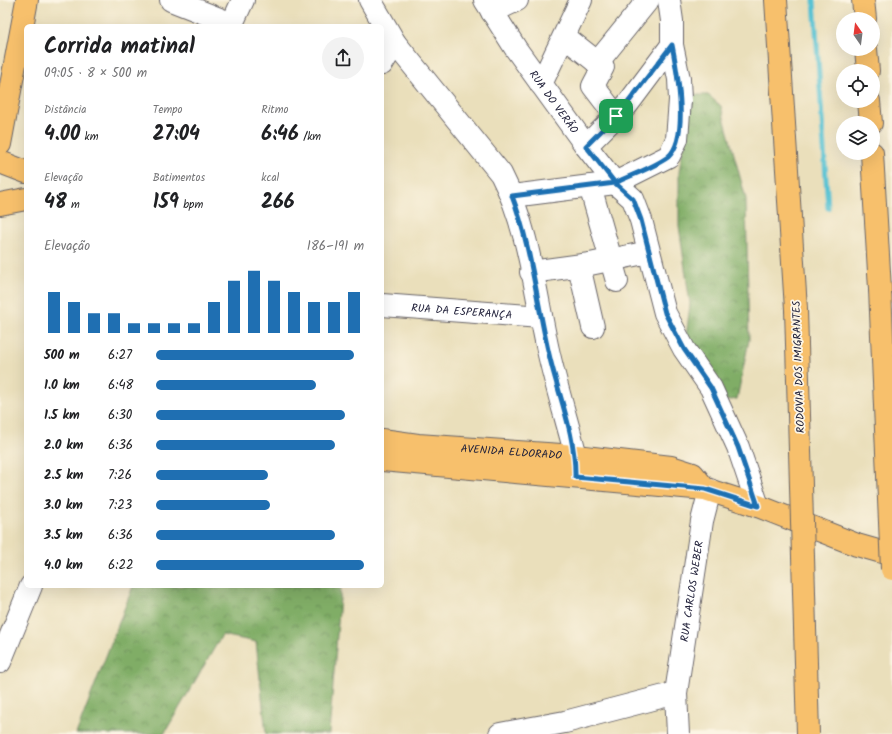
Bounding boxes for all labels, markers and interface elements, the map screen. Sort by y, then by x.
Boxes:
north arrow [836,12,880,56]
map controls [836,12,880,160]
text: Corrida matinal [44,30,195,65]
button: share [322,37,364,79]
text: 09:05 · 8 × 500 m [44,63,147,84]
button: locate [836,64,880,108]
street label: RUA DO VERÃO [524,67,583,138]
pin [599,99,633,133]
text: Distância [44,101,86,119]
text: Tempo [153,101,183,119]
text: Ritmo [261,101,288,119]
icon: arrive [605,105,627,127]
button: layers [836,116,880,160]
text: 4.00 [44,119,80,151]
text: 27:04 [153,119,200,151]
text: 6:46 [261,119,299,151]
text: km [80,128,99,146]
text: /km [299,128,321,146]
text: Elevação [44,169,83,187]
text: Batimentos [153,169,205,187]
text: kcal [261,169,279,187]
text: 48 [44,187,67,219]
text: 159 [153,187,179,219]
text: 266 [261,187,295,219]
text: m [67,196,80,214]
text: bpm [179,196,203,214]
text: Elevação [44,236,90,257]
text: 186–191 m [307,236,364,257]
street label: RUA DA ESPERANÇA [411,299,513,325]
street label: RODOVIA DOS IMIGRANTES [788,300,810,433]
text: 500 m [44,345,80,366]
text: 6:27 [108,345,132,366]
text: 1.0 km [44,375,80,396]
text: 6:48 [108,375,133,396]
text: 1.5 km [44,405,80,426]
text: 6:30 [108,405,132,426]
text: 2.0 km [44,435,83,456]
text: 6:36 [108,435,133,456]
street label: AVENIDA ELDORADO [460,440,563,465]
text: 2.5 km [44,465,83,486]
text: 7:26 [108,465,132,486]
text: 3.0 km [44,495,83,516]
text: 7:23 [108,495,132,516]
text: 3.5 km [44,525,83,546]
text: 6:36 [108,525,133,546]
street label: RUA CARLOS WEBER [676,539,709,643]
text: 4.0 km [44,555,83,576]
text: 6:22 [108,555,134,576]

